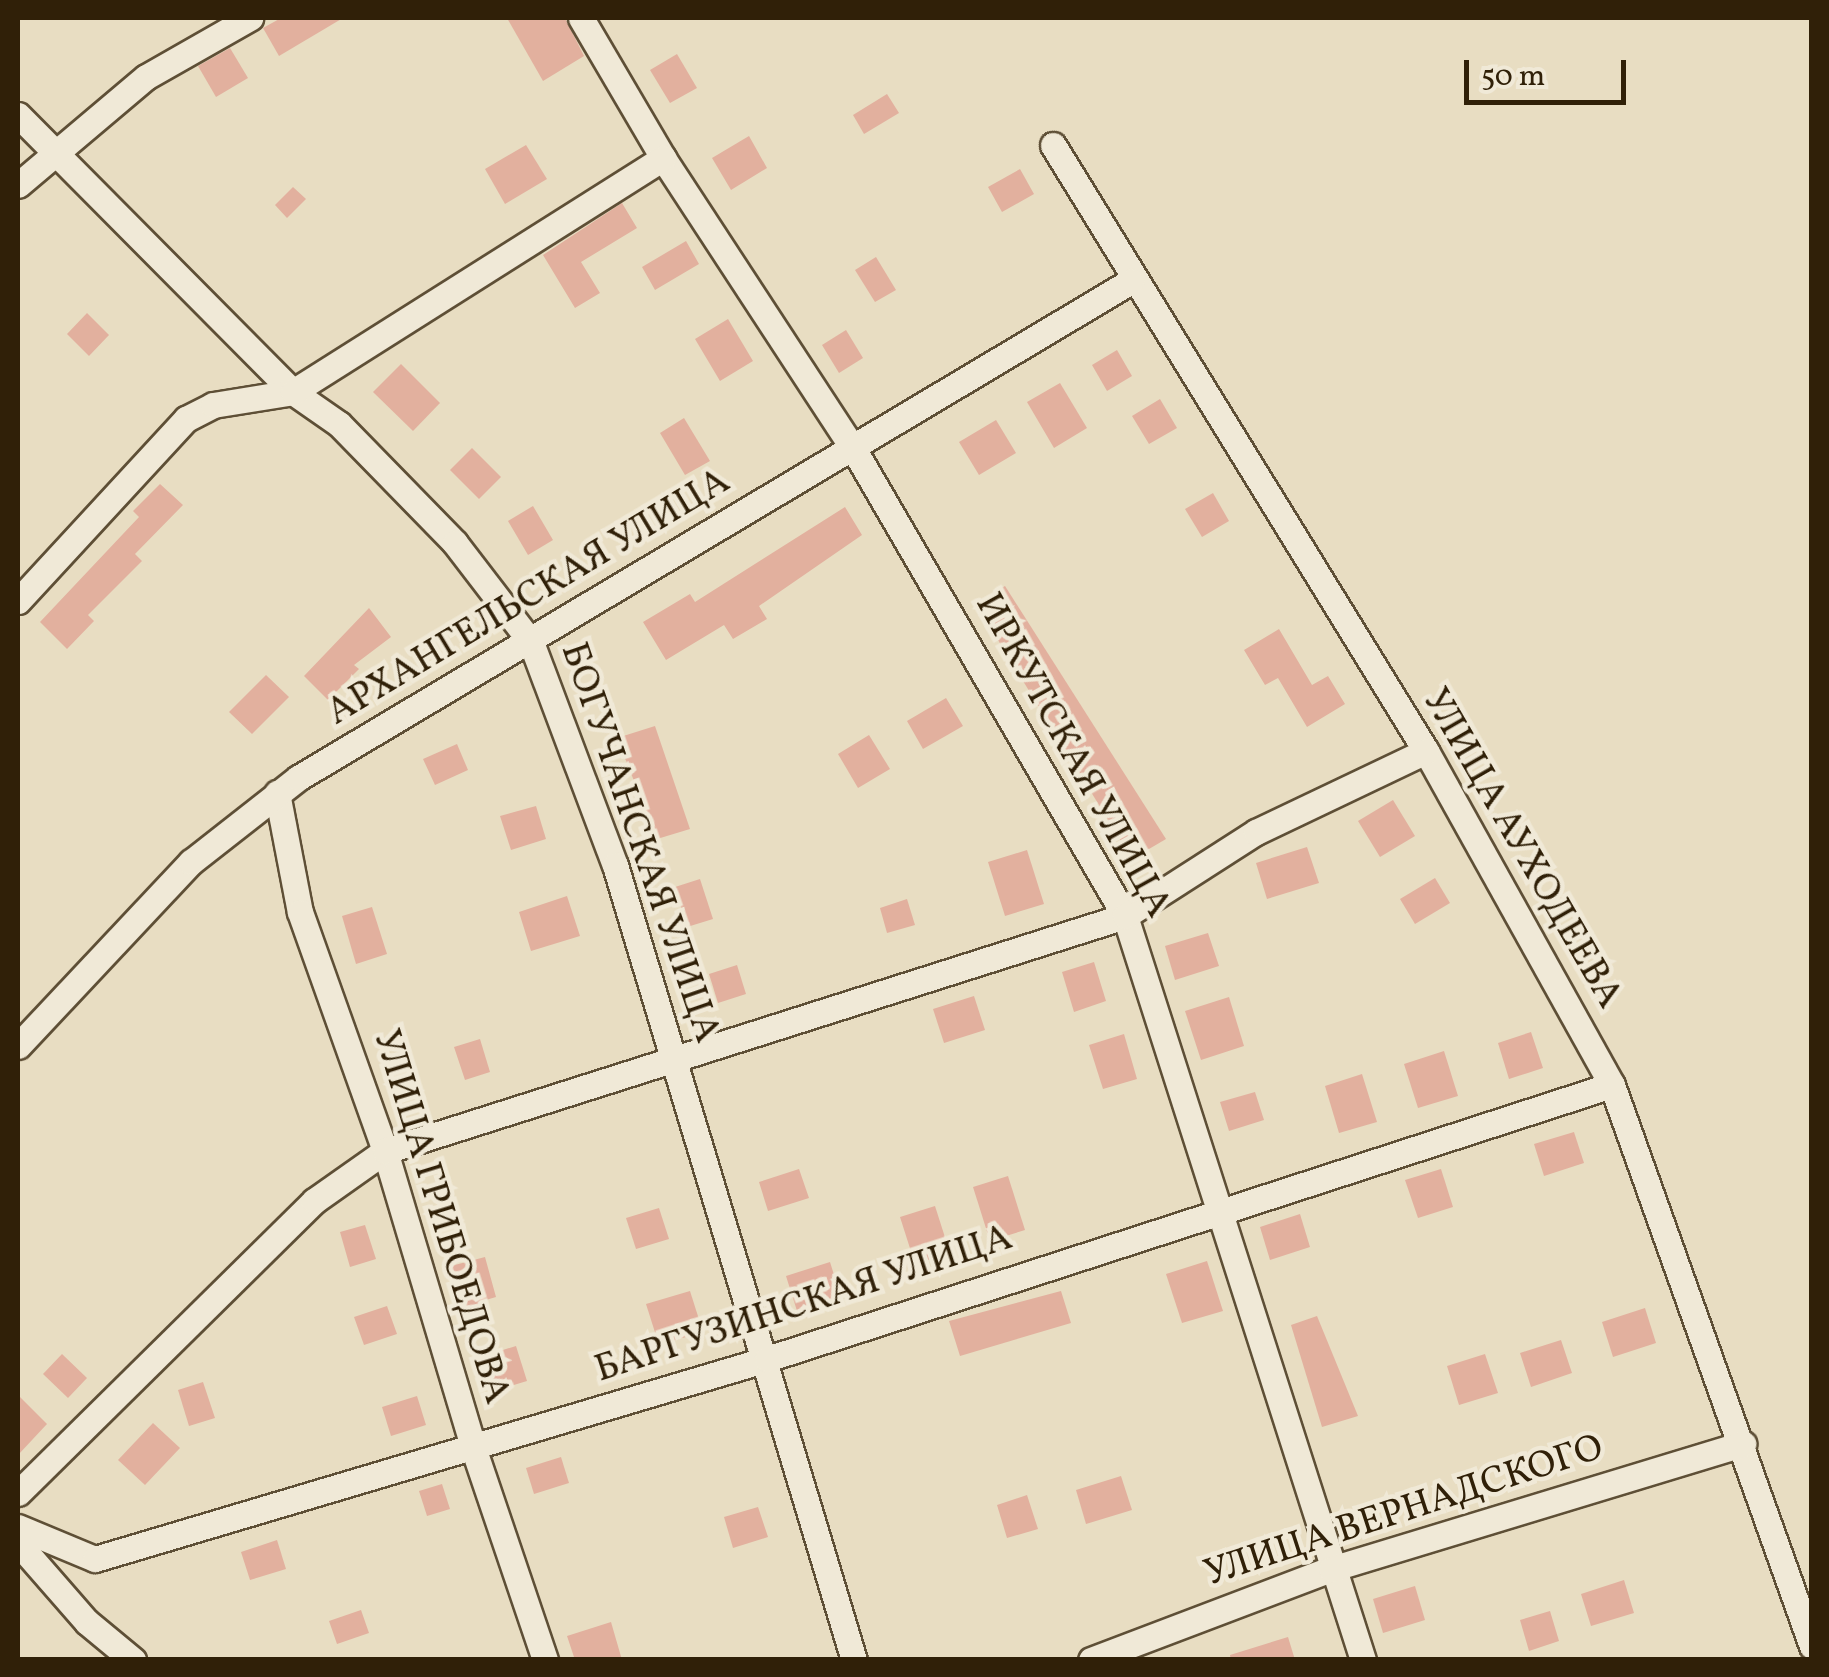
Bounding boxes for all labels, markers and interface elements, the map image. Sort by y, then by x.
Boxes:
scale bar [1469,40,1632,102]
text: 50 m [1481,56,1545,98]
street label: АРХАНГЕЛЬСКАЯ УЛИЦА [319,459,739,737]
street label: ИРКУТСКАЯ УЛИЦА [964,586,1180,926]
street label: БОГУЧАНСКАЯ УЛИЦА [549,637,729,1049]
street label: УЛИЦА АУХОДЕЕВА [1411,681,1631,1017]
street label: УЛИЦА ГРИБОЕДОВА [361,1024,519,1410]
street label: БАРГУЗИНСКАЯ УЛИЦА [590,1216,1018,1394]
street label: УЛИЦА ВЕРНАДСКОГО [1199,1426,1609,1598]

